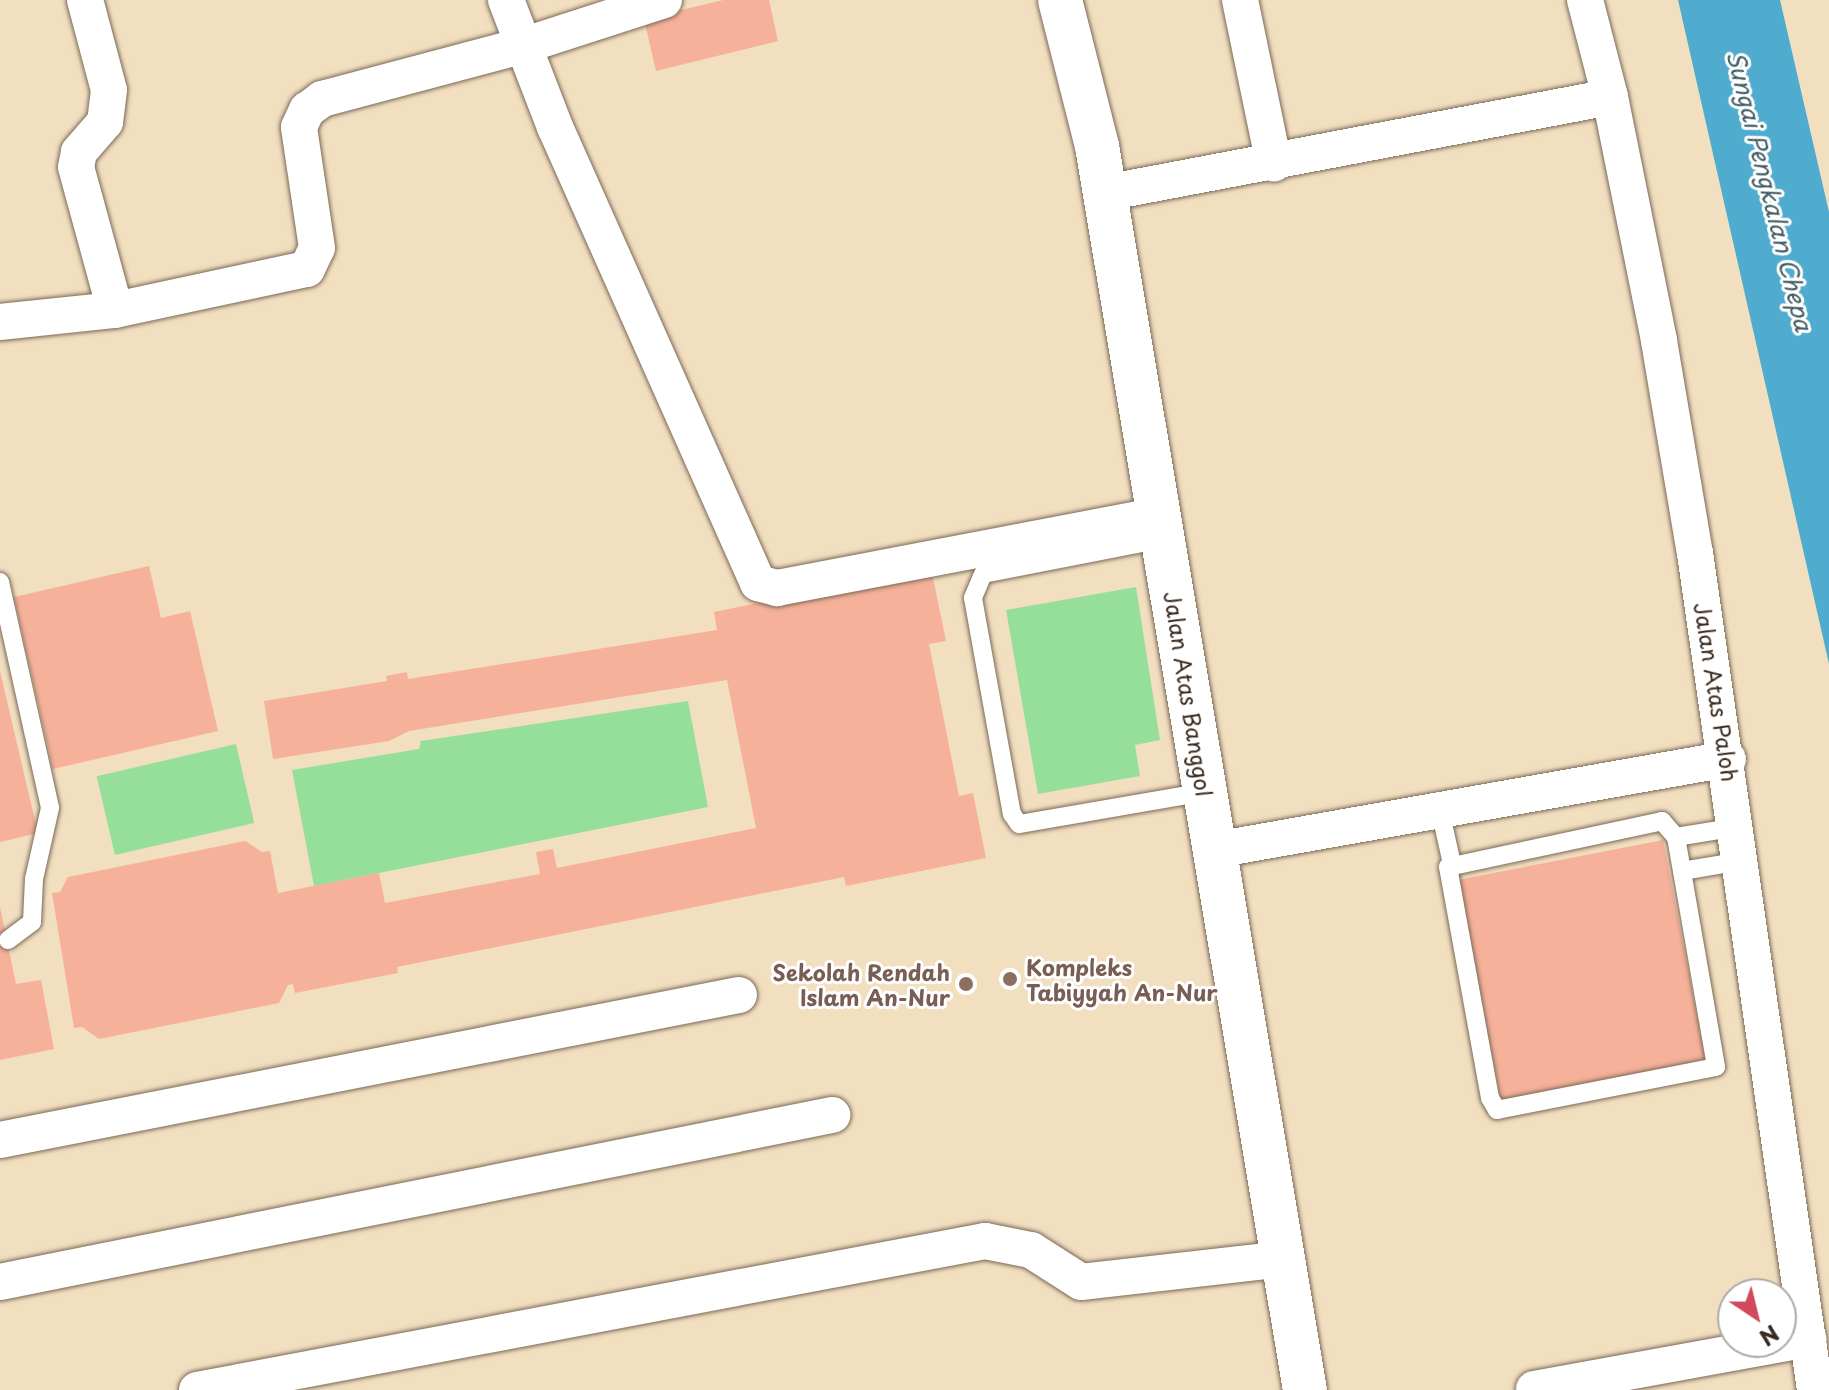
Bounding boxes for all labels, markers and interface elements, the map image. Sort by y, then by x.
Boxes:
water label: Sungai Pengkalan Chepa [1721,48,1819,334]
street label: Jalan Atas Banggol [1160,588,1218,800]
street label: Jalan Atas Paloh [1690,600,1744,784]
place label: Kompleks Tabiyyah An-Nur [1026,953,1217,1004]
place label: Sekolah Rendah Islam An-Nur [772,958,950,1010]
marker: Kompleks Tabiyyah An-Nur [1001,970,1019,988]
marker: Sekolah Rendah Islam An-Nur [957,975,975,993]
north arrow [1717,1278,1797,1358]
text: N [1753,1318,1787,1355]

